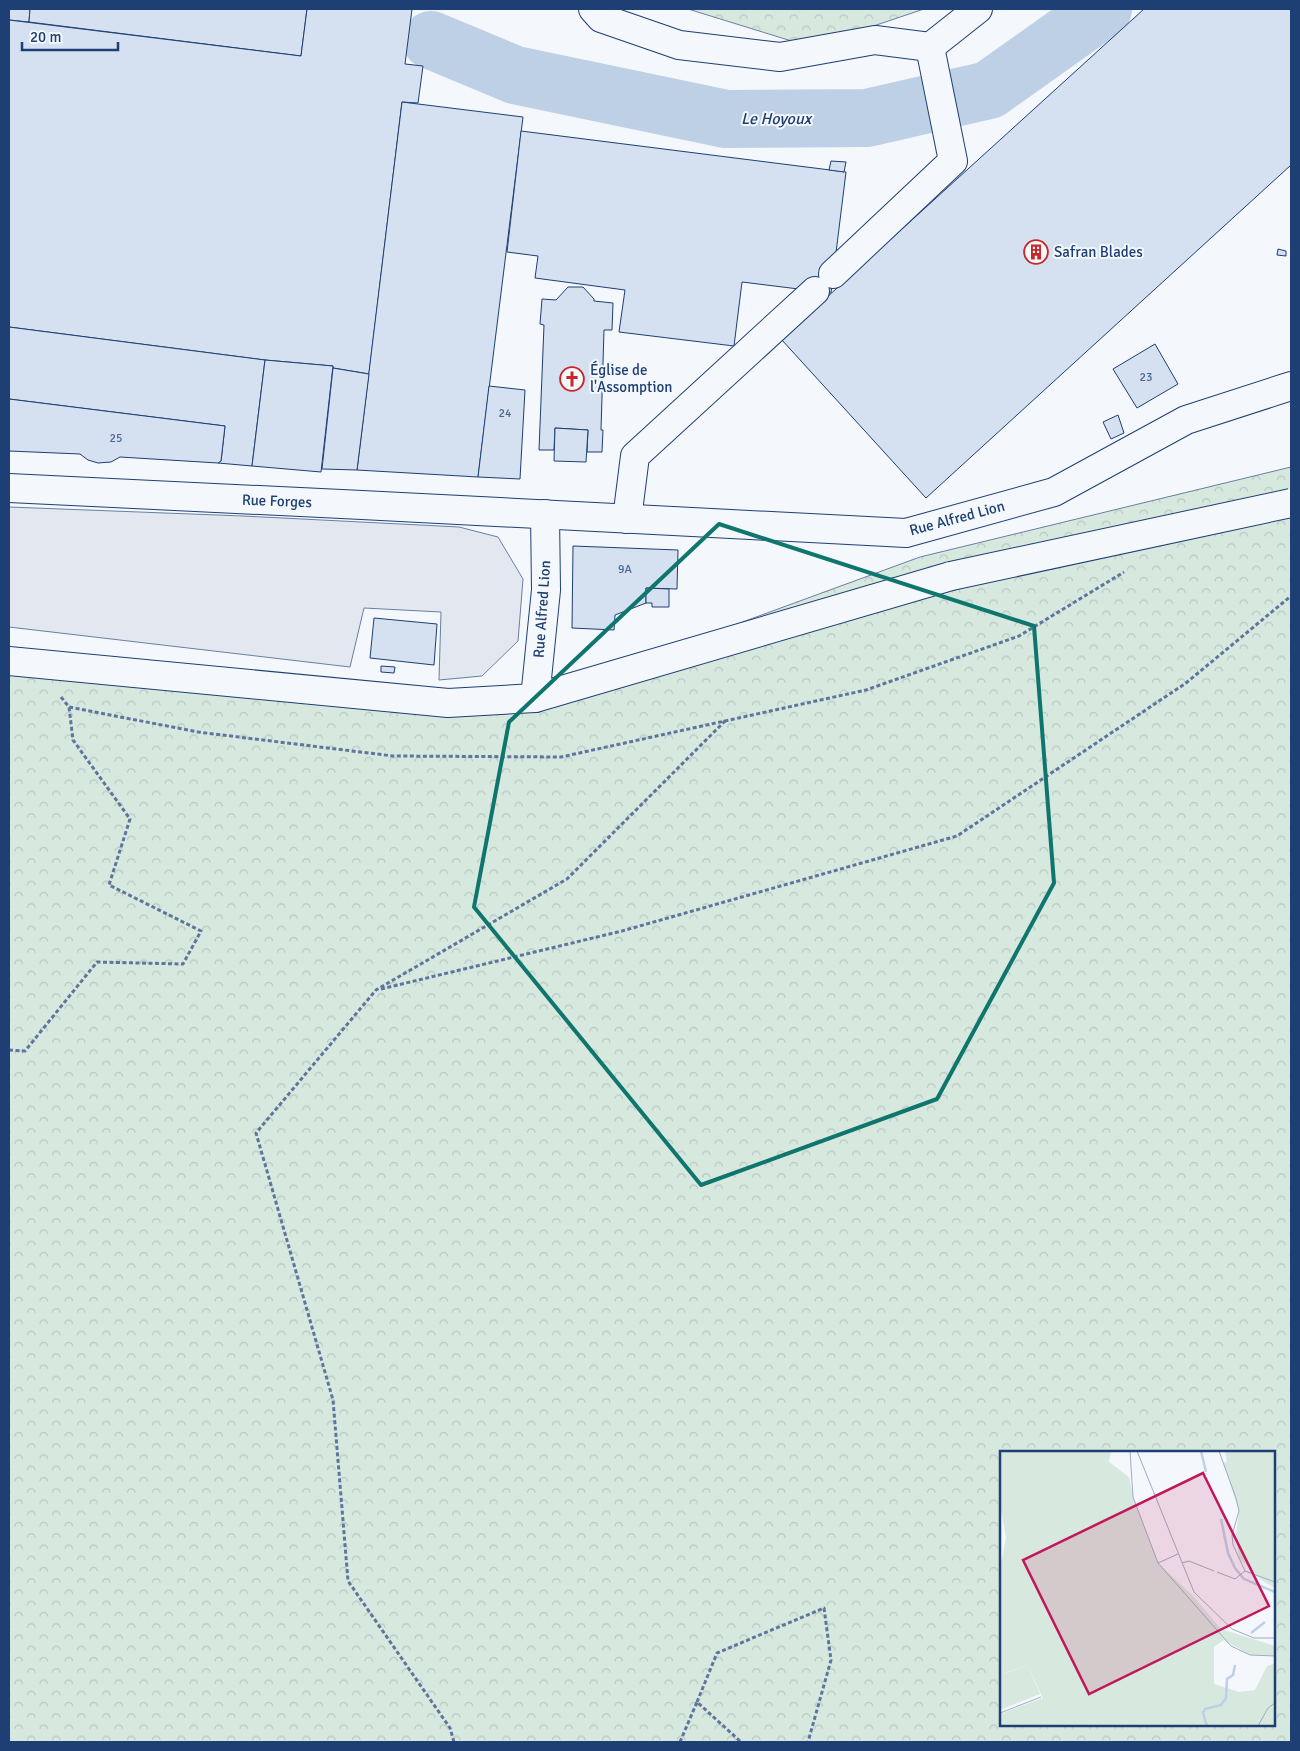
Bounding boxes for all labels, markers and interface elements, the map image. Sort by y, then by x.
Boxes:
scale bar [22,20,119,52]
text: 20 m [30,28,61,46]
water label: Le Hoyoux [741,109,813,129]
building icon: Safran Blades [1023,239,1049,265]
place label: Safran Blades [1054,243,1143,261]
place label: Église de l'Assomption [590,360,672,396]
church icon: Église de l'Assomption [559,366,585,392]
house number: 23 [1140,370,1152,385]
house number: 24 [499,406,512,421]
house number: 25 [110,431,122,446]
street label: Rue Forges [242,491,313,511]
street label: Rue Alfred Lion [907,497,1007,539]
street label: Rue Alfred Lion [530,560,554,658]
house number: 9A [618,562,633,577]
inset map [1000,1451,1275,1726]

